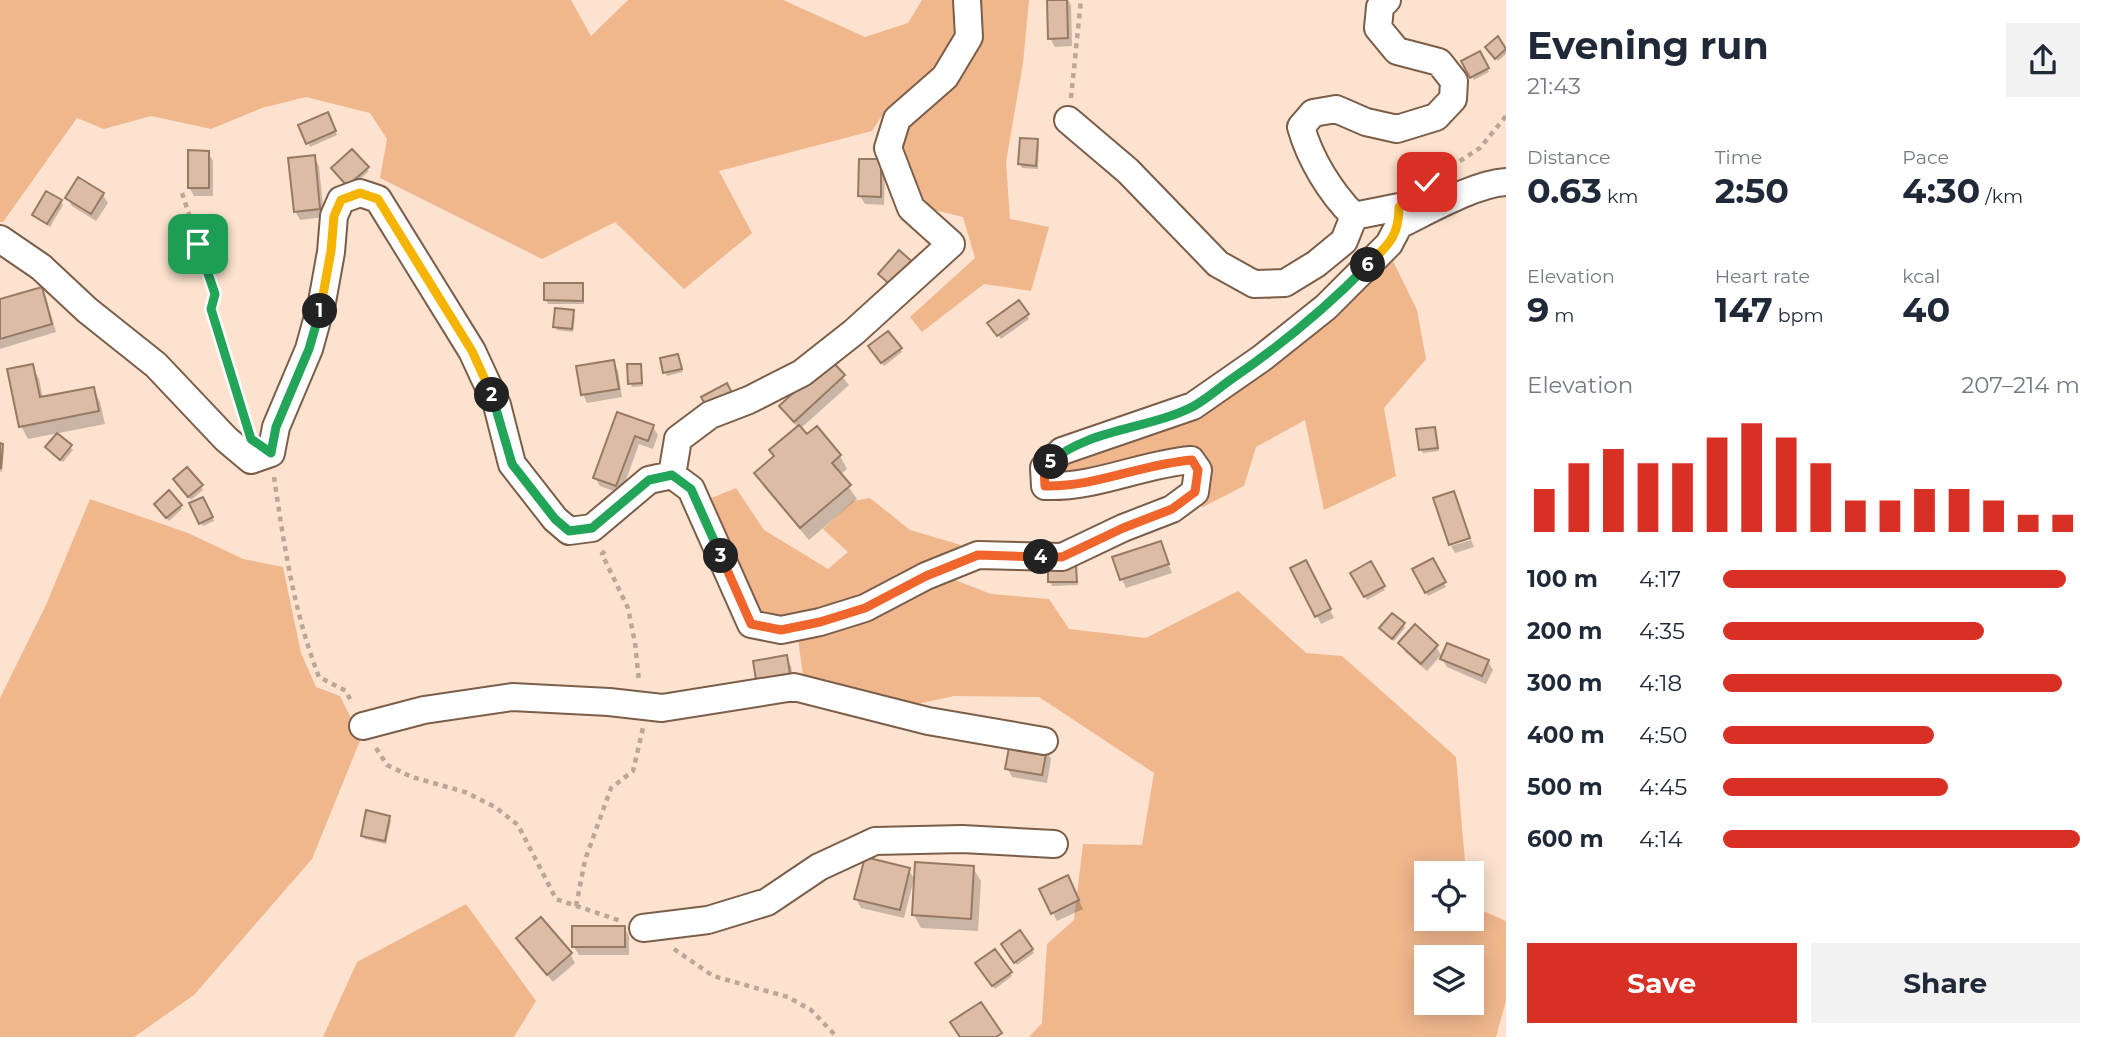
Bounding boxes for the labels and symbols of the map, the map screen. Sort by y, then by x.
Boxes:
pin [1397,152,1457,212]
pin [168,214,228,274]
pin: 6 [1350,247,1386,282]
pin: 1 [302,294,338,328]
pin: 2 [475,378,510,412]
pin: 5 [1034,444,1068,480]
pin: 3 [704,538,738,574]
pin: 4 [1024,540,1058,574]

